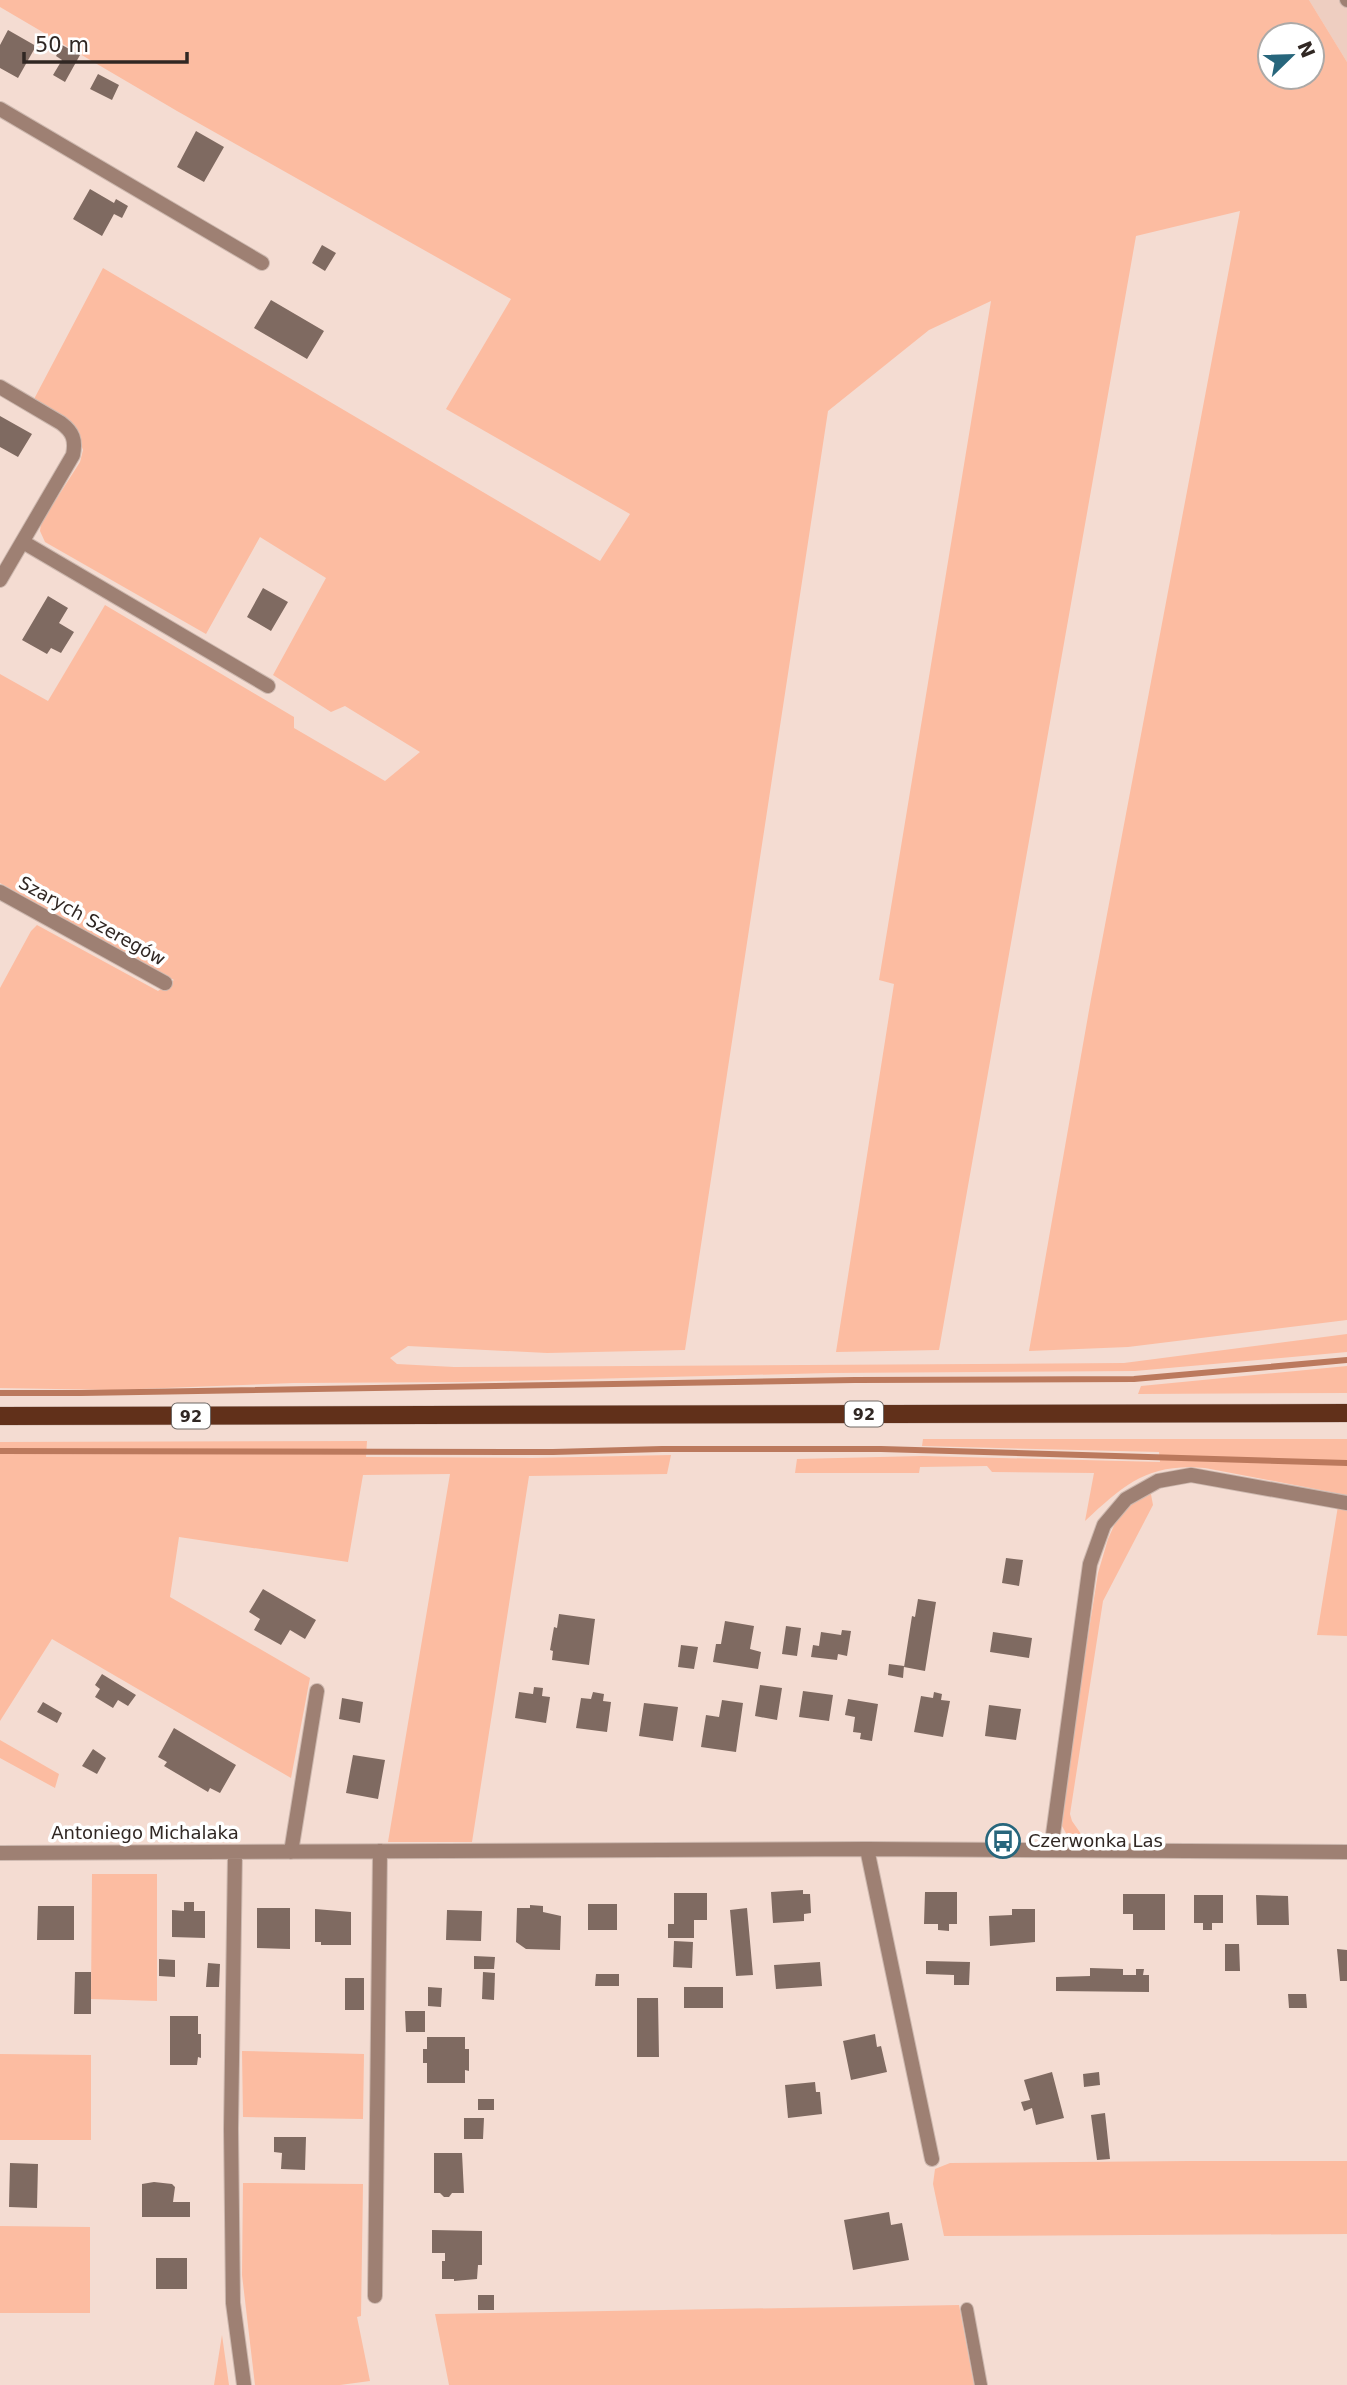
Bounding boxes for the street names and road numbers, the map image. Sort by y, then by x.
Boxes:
street label: Szarych Szeregów [15,872,169,970]
road number: 92 [845,1402,883,1426]
road number: 92 [172,1404,210,1428]
street label: Antoniego Michalaka [51,1822,239,1843]

